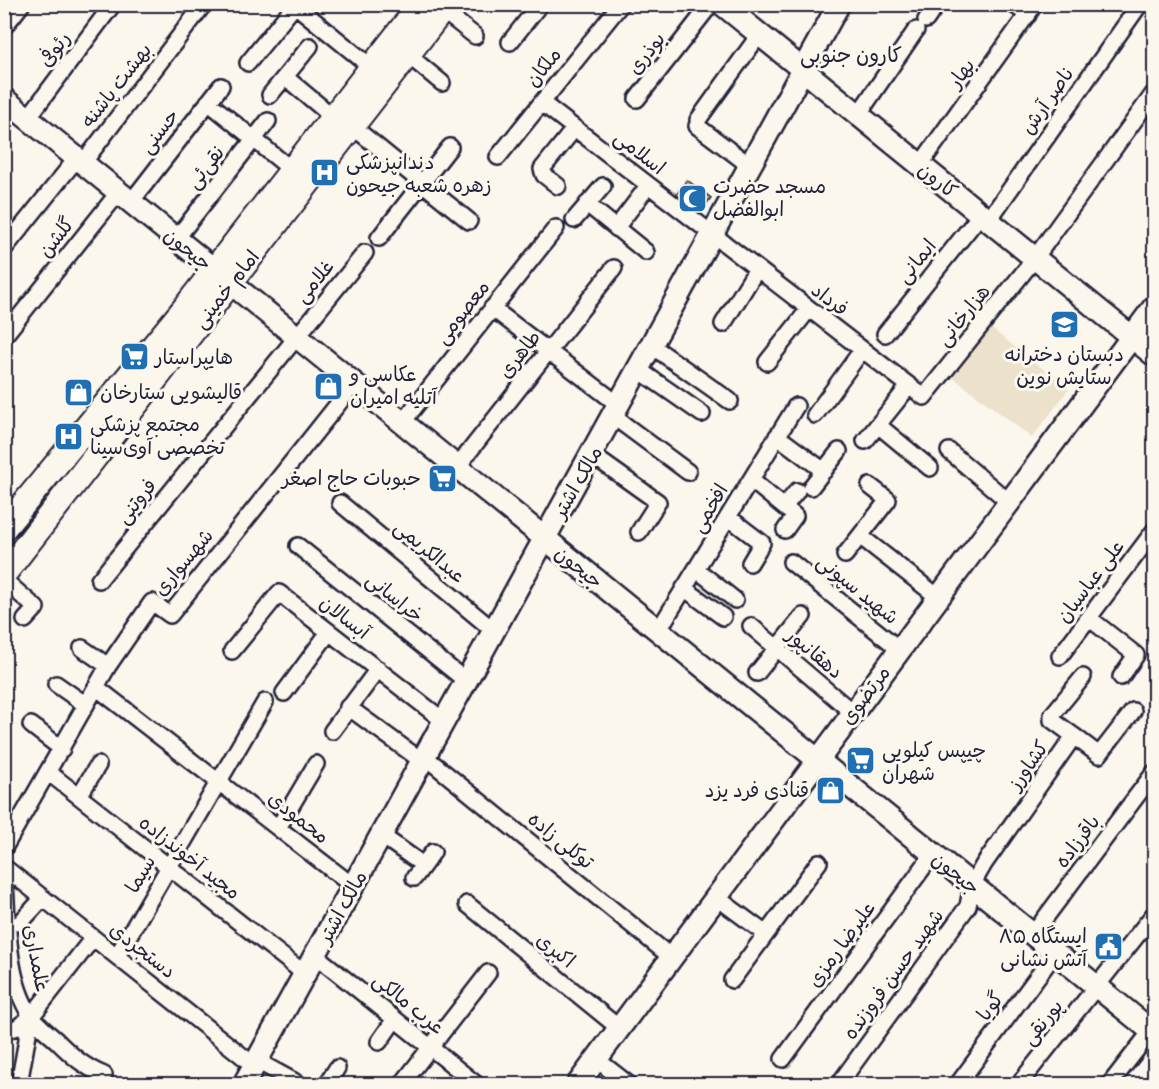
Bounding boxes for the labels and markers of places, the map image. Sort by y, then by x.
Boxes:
place label: دندانپزشکی زهره شعبه جیحون [346,150,492,197]
hospital icon: دندانپزشکی زهره شعبه جیحون [309,157,341,189]
place label: مسجد حضرت ابوالفضل [713,174,826,221]
mosque icon: مسجد حضرت ابوالفضل [676,182,708,214]
school or university icon: دبستان دخترانه ستایش نوین [1048,308,1080,340]
supermarket icon: هایپراستار [118,341,150,373]
place label: دبستان دخترانه ستایش نوین [1004,342,1124,389]
place label: هایپراستار [153,345,233,370]
place label: عکاسی و آتلیه امیران [348,362,438,409]
shop icon: عکاسی و آتلیه امیران [313,370,345,402]
shop icon: قالیشویی ستارخان [63,376,95,408]
place label: قالیشویی ستارخان [100,380,242,405]
place label: مجتمع پزشکی تخصصی آوی‌سینا [90,412,225,460]
hospital icon: مجتمع پزشکی تخصصی آوی‌سینا [53,420,85,452]
supermarket icon: حبوبات حاج اصغر [426,462,458,494]
place label: حبوبات حاج اصغر [280,466,421,492]
place label: چیپس کیلویی شهران [882,738,986,785]
supermarket icon: چیپس کیلویی شهران [845,745,877,777]
shop icon: قنادی فرد یزد [814,774,846,806]
place label: قنادی فرد یزد [705,778,809,802]
place label: ایستگاه ۸۵ آتش نشانی [999,924,1088,972]
public building icon: ایستگاه ۸۵ آتش نشانی [1092,931,1124,963]

